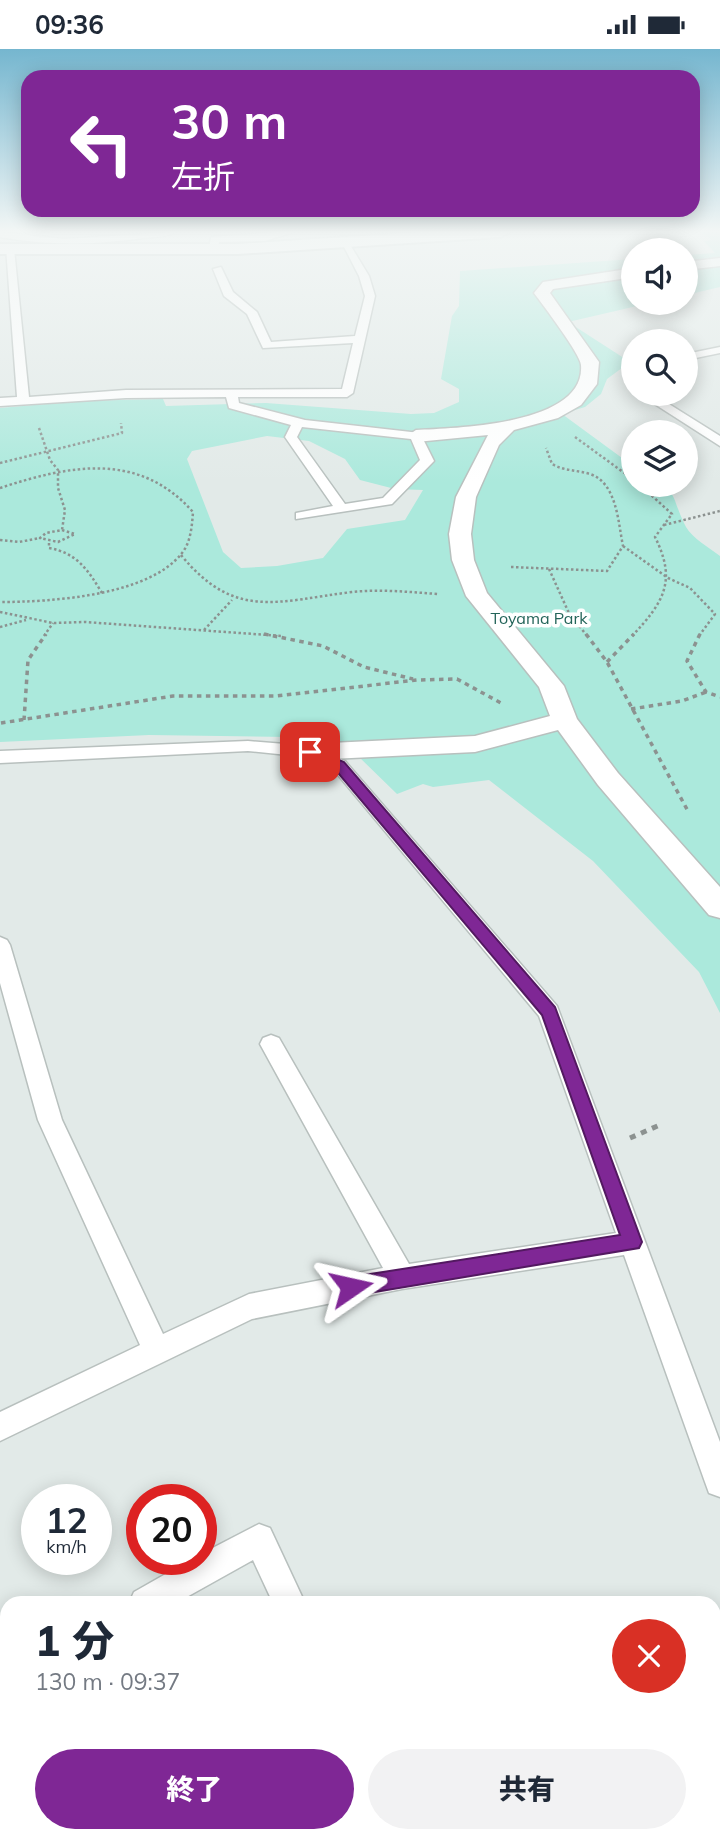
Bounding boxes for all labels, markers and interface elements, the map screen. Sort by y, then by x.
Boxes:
text: 09:36 [35,8,104,41]
text: 30 m [171,90,287,151]
icon: left [56,98,147,189]
text: 左折 [171,156,235,196]
map controls [621,238,698,497]
button: sound [621,238,698,315]
button: search [621,329,698,406]
button: layers [621,420,698,497]
park label: Toyama Park [491,608,588,628]
pin [280,722,340,782]
icon: arrive [291,733,329,771]
position arrow [314,1250,388,1324]
speed limit sign: 20 [126,1484,217,1575]
text: 12 [45,1498,88,1542]
text: km/h [46,1535,87,1558]
text: 1 分 [35,1614,114,1667]
button: close [612,1619,686,1693]
text: 130 m · 09:37 [35,1667,180,1696]
button: 終了 [35,1749,354,1829]
button: 共有 [368,1749,686,1829]

